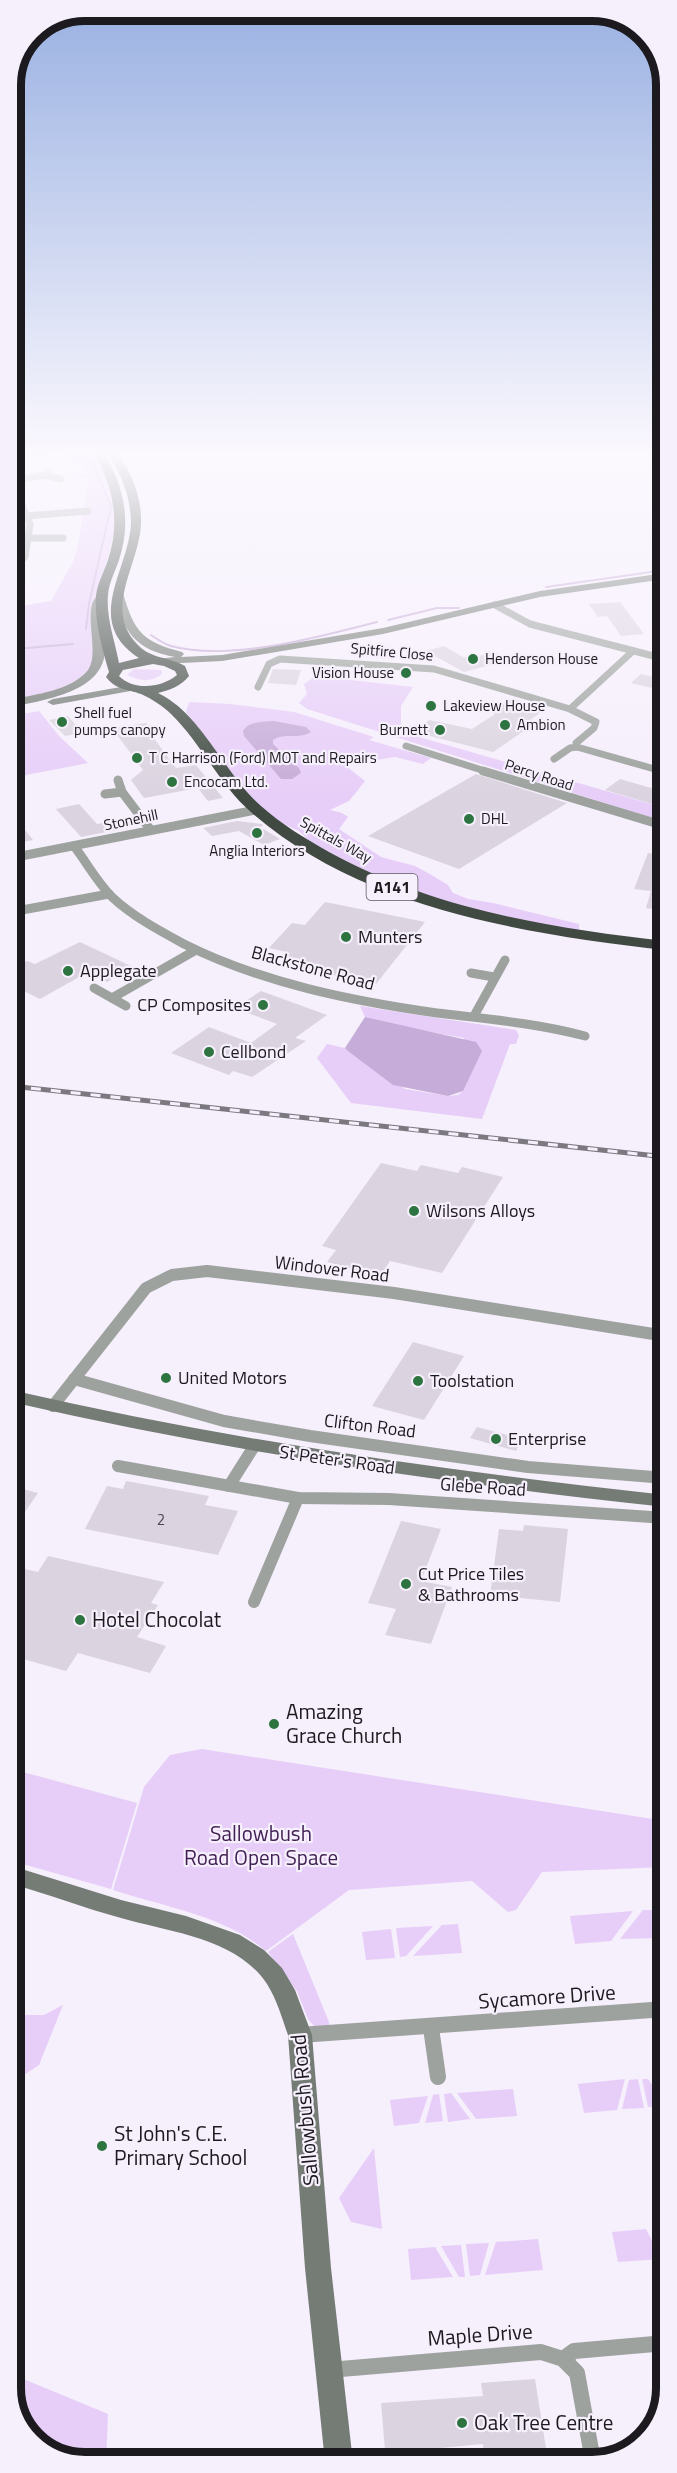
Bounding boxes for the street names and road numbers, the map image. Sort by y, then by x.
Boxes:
street label: Spitfire Close [350,636,434,667]
street label: Percy Road [502,753,576,796]
street label: Stonehill [102,803,160,836]
street label: Spittals Way [296,810,376,869]
road number: A141 [366,874,418,900]
street label: Blackstone Road [248,938,378,997]
street label: Windover Road [273,1248,391,1289]
street label: Clifton Road [323,1406,418,1445]
street label: St Peter's Road [278,1438,396,1481]
street label: Glebe Road [439,1470,527,1503]
street label: Sycamore Drive [477,1975,617,2017]
street label: Sallowbush Road [281,2033,327,2187]
street label: Maple Drive [426,2314,534,2354]

